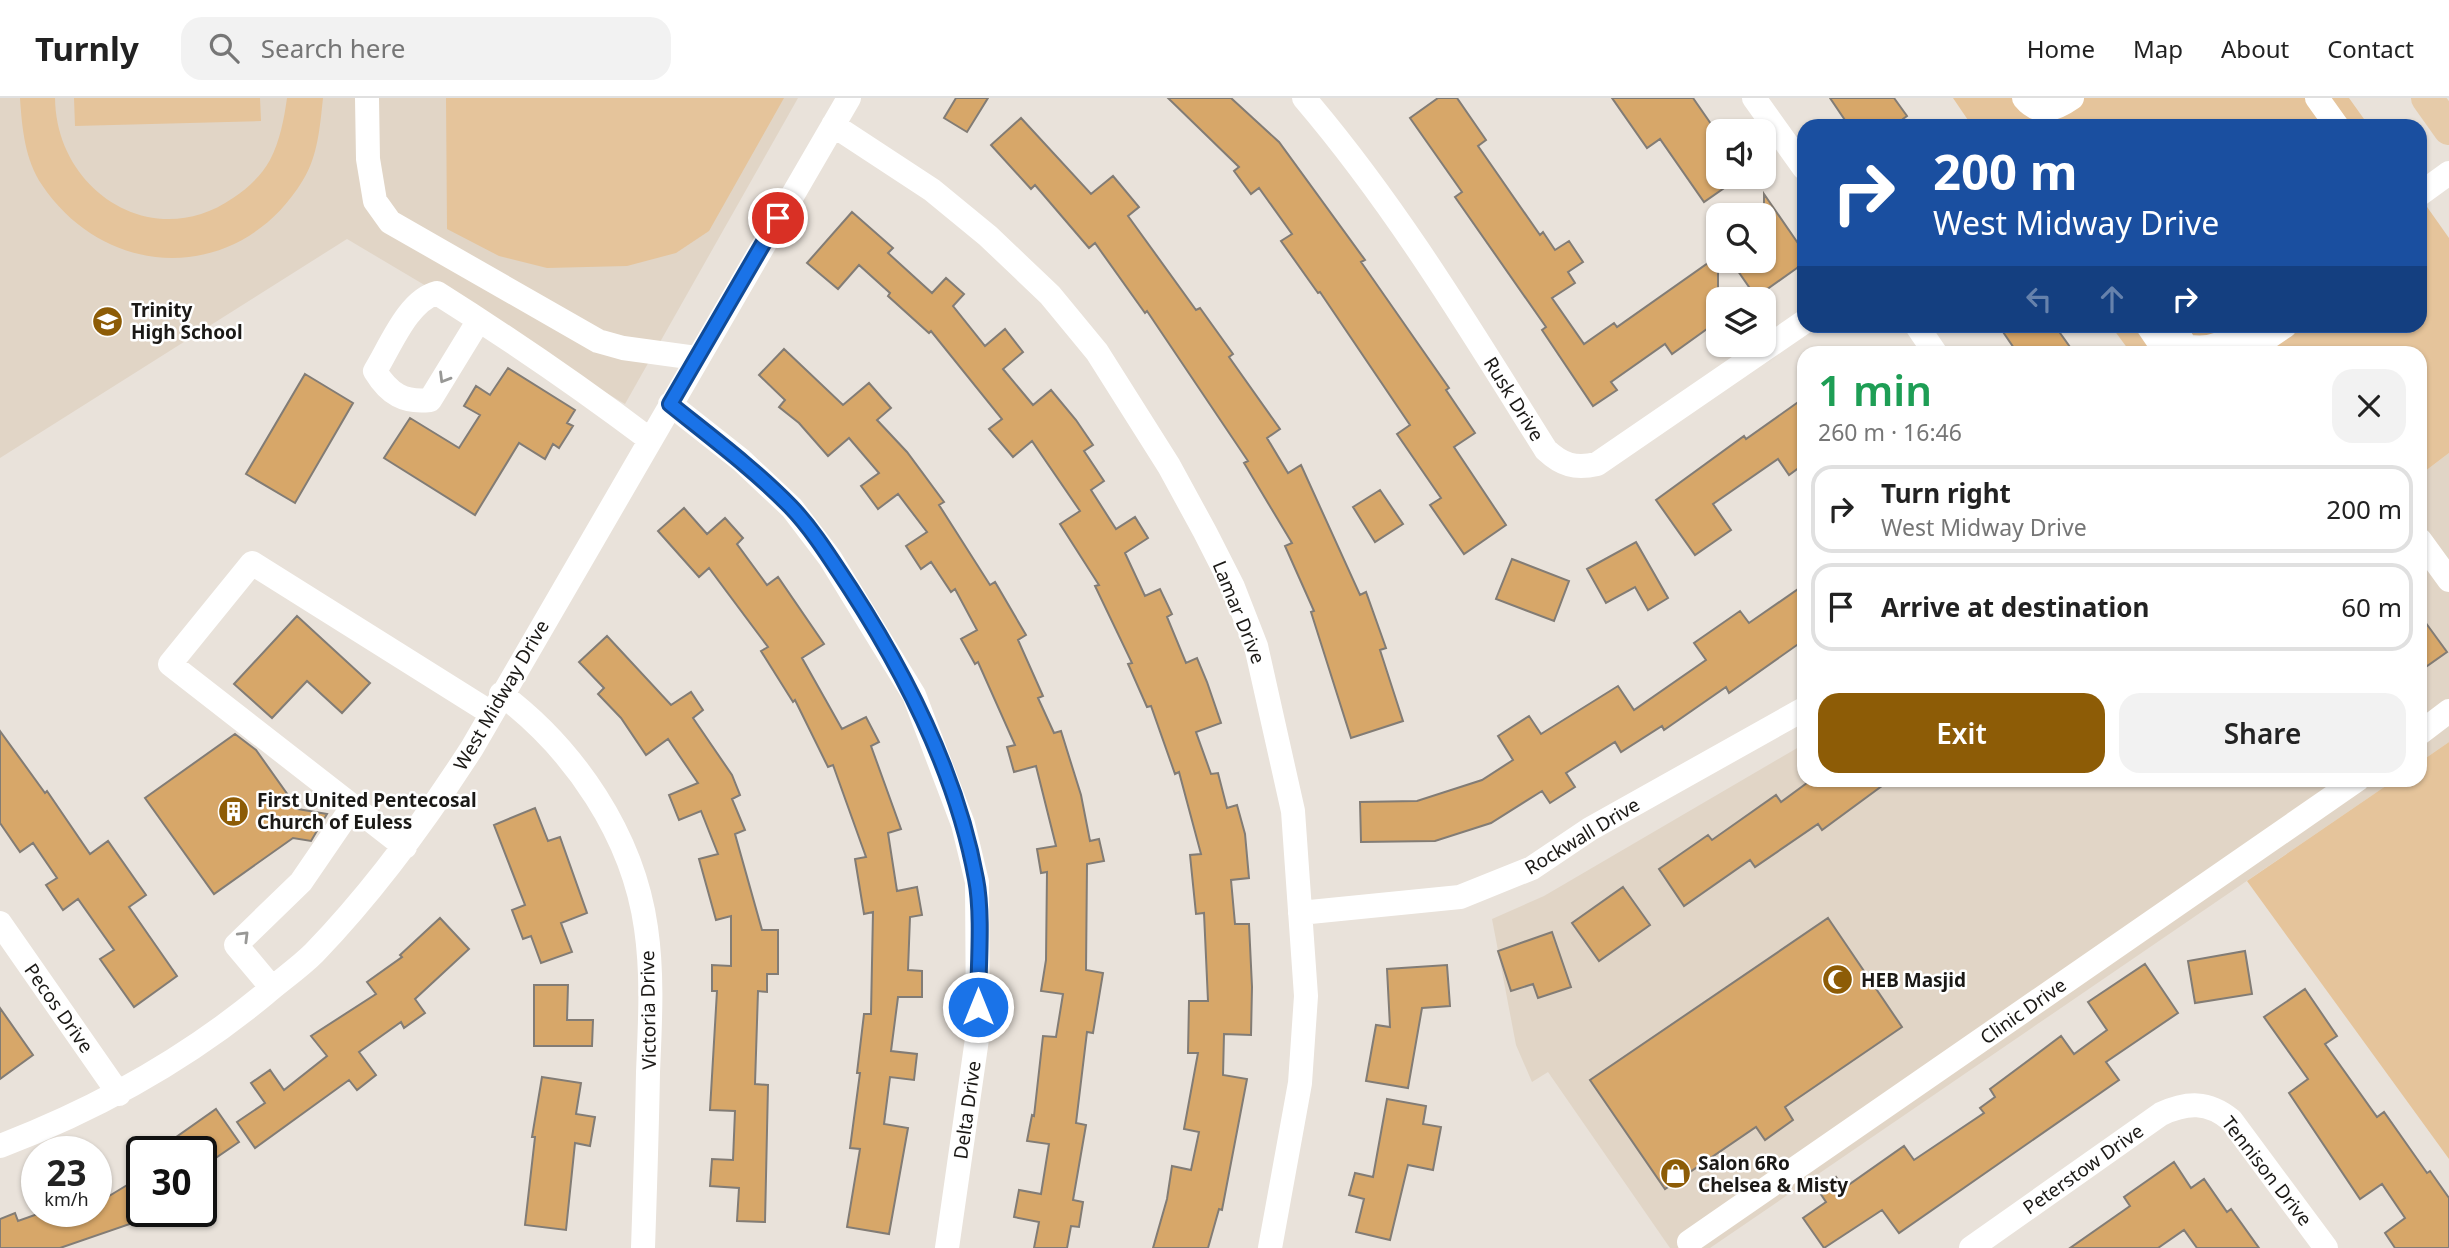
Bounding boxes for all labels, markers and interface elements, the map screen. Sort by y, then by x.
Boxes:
search box [181,17,671,80]
text: Turnly [35,26,139,71]
icon: search [205,29,243,67]
text: Search here [261,30,405,66]
text: Home [2027,32,2095,65]
text: Map [2133,32,2183,65]
text: About [2221,32,2289,65]
text: Contact [2327,32,2414,65]
map controls [1706,119,1776,357]
button: sound [1706,119,1776,189]
text: 200 m [1933,138,2078,204]
icon: right [1818,147,1909,238]
pin [748,188,808,248]
icon: arrive [759,199,797,237]
text: West Midway Drive [1933,201,2219,244]
button: search [1706,203,1776,273]
icon: left [2020,280,2058,318]
icon: ahead [2093,280,2131,318]
icon: right [2166,280,2204,318]
button: layers [1706,287,1776,357]
place label: Trinity High School [131,297,243,345]
school or university icon: Trinity High School [91,304,125,338]
street label: Rusk Drive [1478,352,1550,446]
text: 1 min [1818,361,1932,418]
button: close [2332,369,2406,443]
one-way arrow [439,371,452,384]
text: 260 m · 16:46 [1818,416,1962,448]
text: Turn right [1881,475,2011,511]
icon: right [1822,490,1860,528]
text: 200 m [2326,491,2402,527]
text: West Midway Drive [1881,511,2087,543]
street label: Lamar Drive [1207,557,1271,667]
icon: arrive [1822,588,1860,626]
text: Arrive at destination [1881,589,2150,625]
text: 60 m [2341,589,2402,625]
street label: West Midway Drive [447,615,555,775]
button: Exit [1818,693,2105,773]
button: Share [2119,693,2406,773]
place label: First United Pentecosal Church of Euless [257,787,477,835]
street label: Rockwall Drive [1520,791,1644,881]
building icon: First United Pentecosal Church of Euless [217,794,251,828]
one-way arrow [236,932,249,945]
street label: Victoria Drive [634,950,662,1070]
street label: Pecos Drive [19,958,99,1058]
mosque icon: HEB Masjid [1821,963,1855,997]
place label: HEB Masjid [1861,967,1966,993]
position arrow [941,970,1015,1044]
street label: Clinic Drive [1975,972,2071,1050]
street label: Delta Drive [947,1059,987,1161]
street label: Tennison Drive [2216,1111,2318,1231]
street label: Peterstow Drive [2018,1118,2148,1220]
speed limit sign: 30 [126,1136,217,1227]
text: 23 [46,1149,87,1196]
place label: Salon 6Ro Chelsea & Misty [1698,1150,1848,1198]
shop icon: Salon 6Ro Chelsea & Misty [1658,1157,1692,1191]
text: km/h [44,1187,89,1211]

